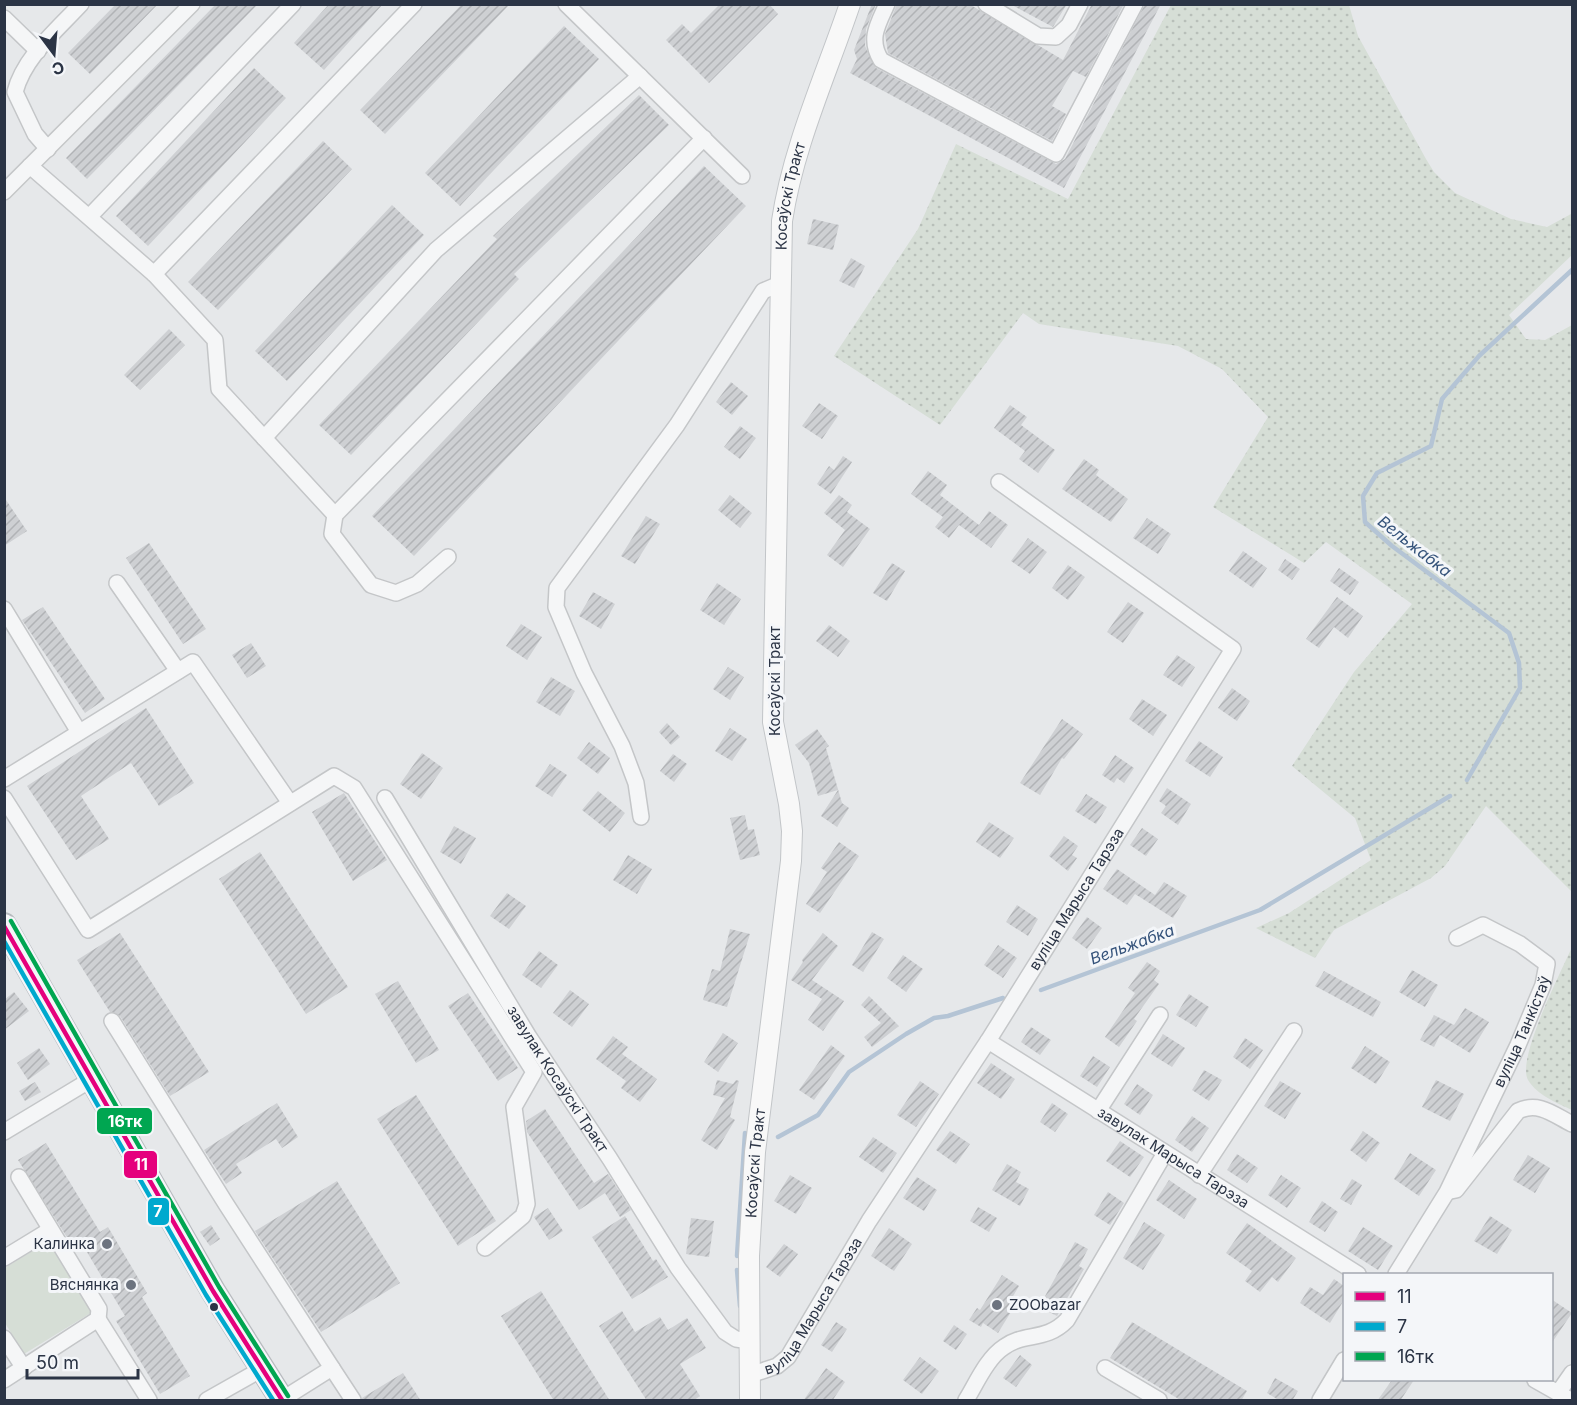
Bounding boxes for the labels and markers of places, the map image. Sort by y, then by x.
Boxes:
place label: Калинка [34,1234,95,1253]
marker: Калинка [100,1237,114,1251]
place label: Вяснянка [50,1275,119,1294]
marker: Вяснянка [124,1278,138,1292]
place label: ZOObazar [1009,1295,1081,1314]
marker: ZOObazar [990,1298,1004,1312]
unlabelled marker [208,1301,220,1313]

